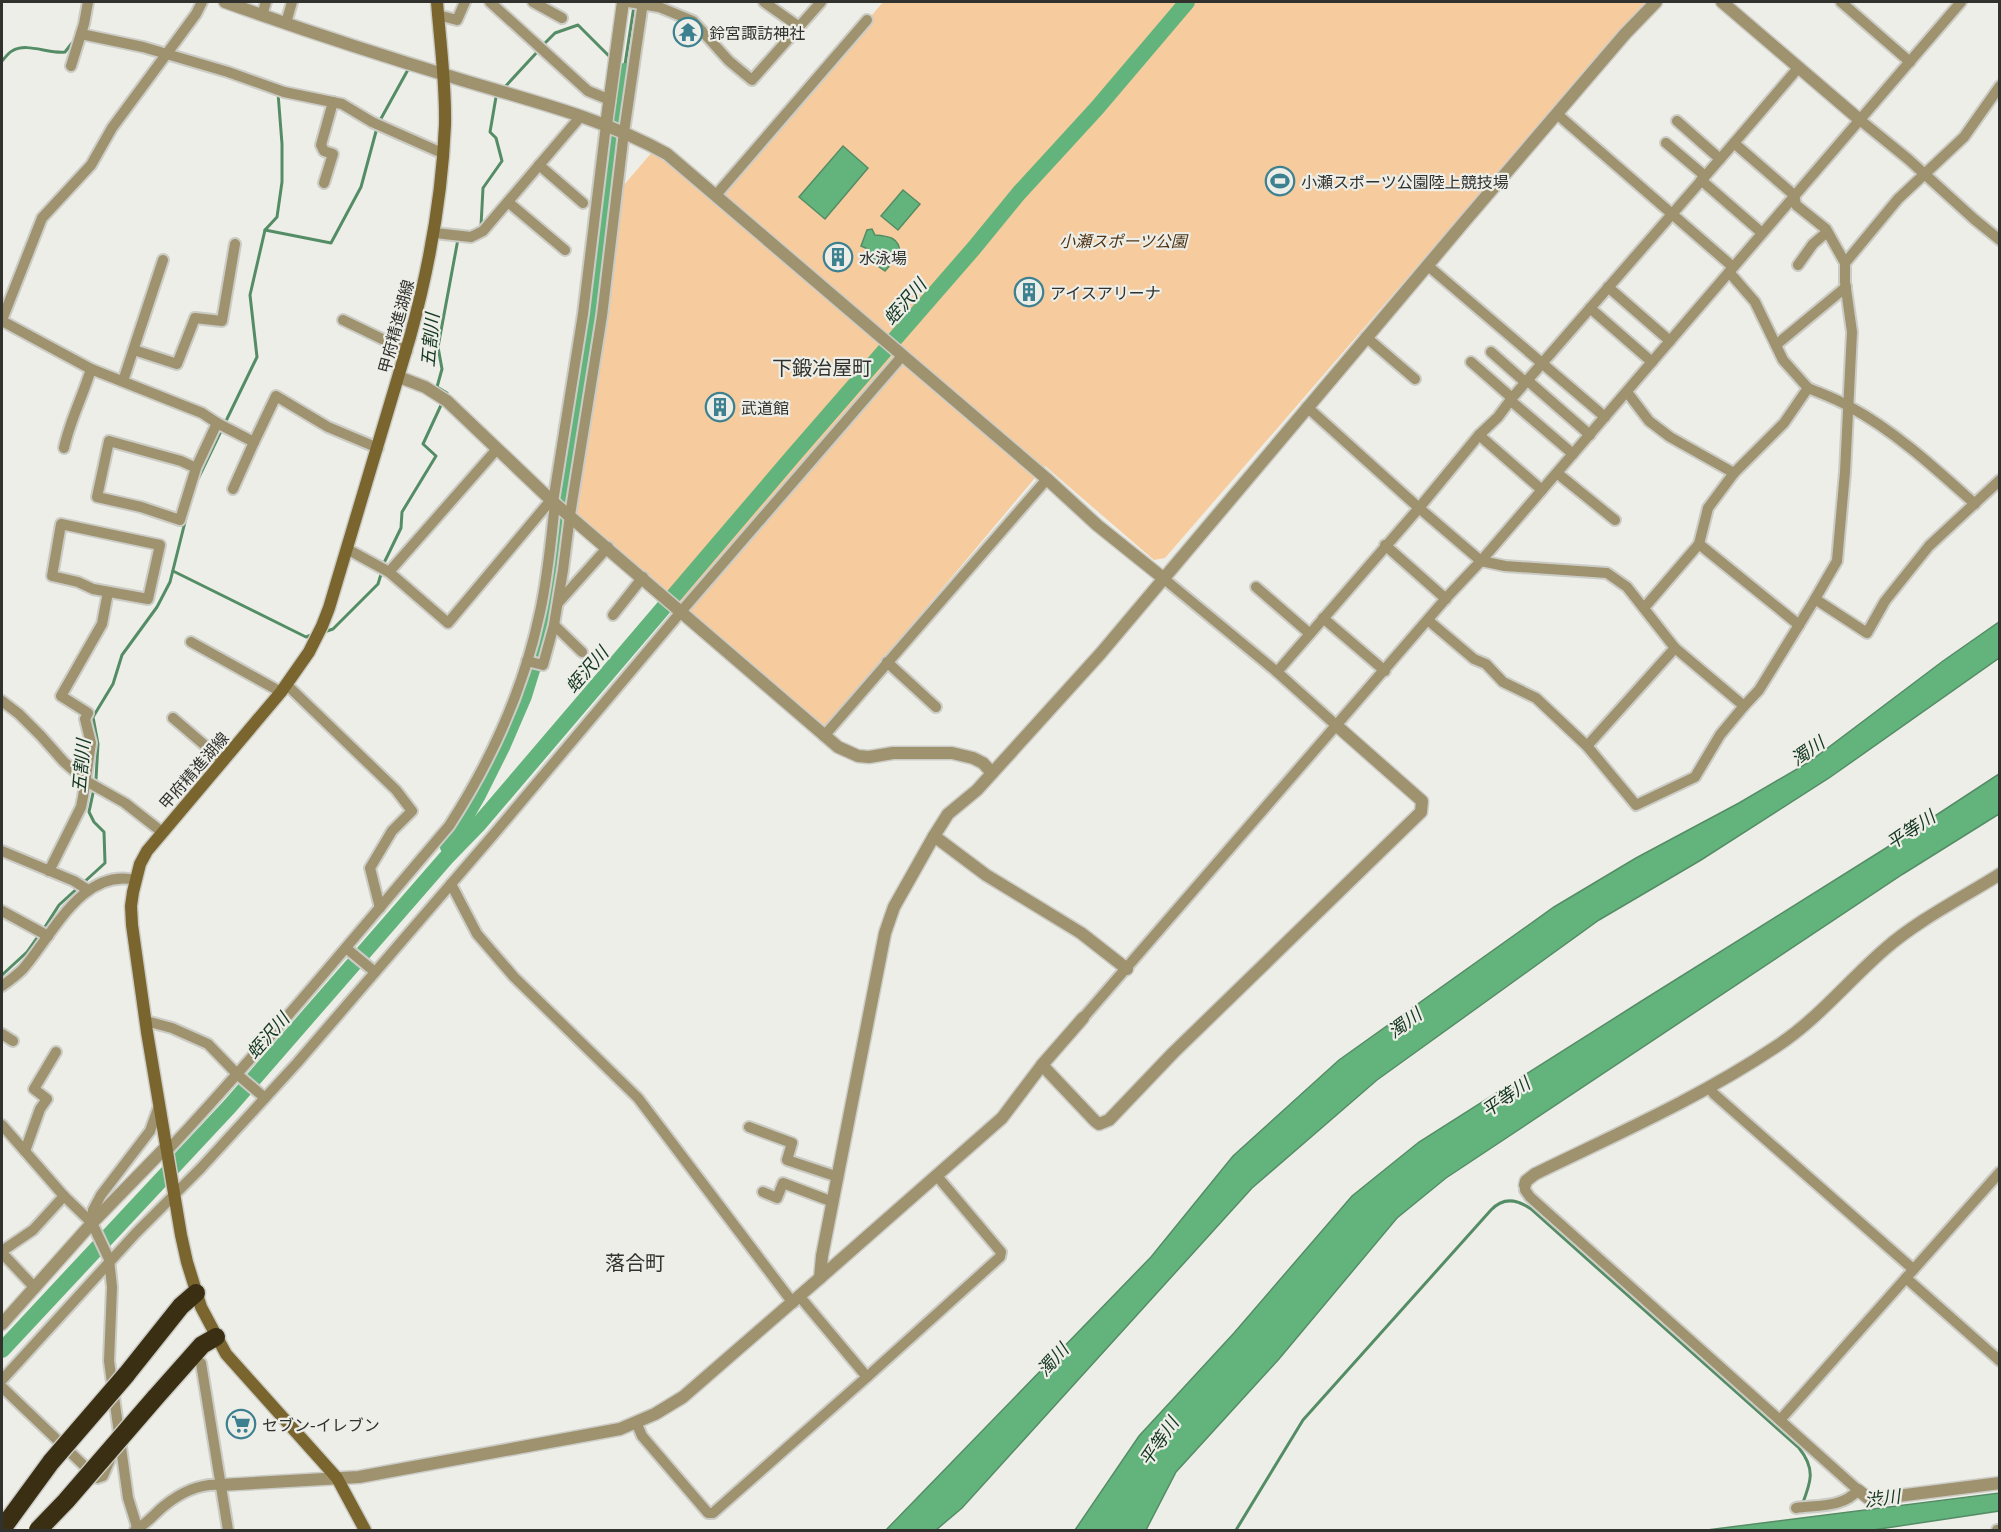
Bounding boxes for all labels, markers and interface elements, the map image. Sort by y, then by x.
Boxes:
temple icon: 鈴宮諏訪神社 [672,16,704,48]
place label: 鈴宮諏訪神社 [709,20,805,44]
sports icon: 小瀬スポーツ公園陸上競技場 [1264,165,1296,197]
place label: 小瀬スポーツ公園陸上競技場 [1301,169,1509,193]
park label: 小瀬スポーツ公園 [1059,228,1189,252]
building icon: 水泳場 [822,241,854,273]
place label: 水泳場 [859,245,907,269]
water label: 蛭沢川 [876,270,933,330]
building icon: アイスアリーナ [1013,276,1045,308]
street label: 甲府精進湖線 [371,277,419,375]
place label: アイスアリーナ [1050,280,1161,304]
water label: 五割川 [413,310,445,368]
district label: 下鍛冶屋町 [772,351,872,381]
building icon: 武道館 [704,391,736,423]
place label: 武道館 [741,395,789,419]
water label: 蛭沢川 [558,638,615,698]
street label: 甲府精進湖線 [152,726,234,814]
water label: 濁川 [1785,727,1831,771]
water label: 五割川 [64,736,96,794]
water label: 平等川 [1880,802,1942,855]
water label: 濁川 [1382,999,1428,1044]
water label: 蛭沢川 [239,1004,296,1064]
water label: 平等川 [1475,1068,1536,1123]
district label: 落合町 [605,1246,665,1276]
water label: 濁川 [1030,1335,1075,1381]
supermarket icon: セブン-イレブン [225,1408,257,1440]
water label: 平等川 [1132,1409,1185,1471]
place label: セブン-イレブン [262,1412,380,1436]
water label: 渋川 [1862,1481,1903,1513]

